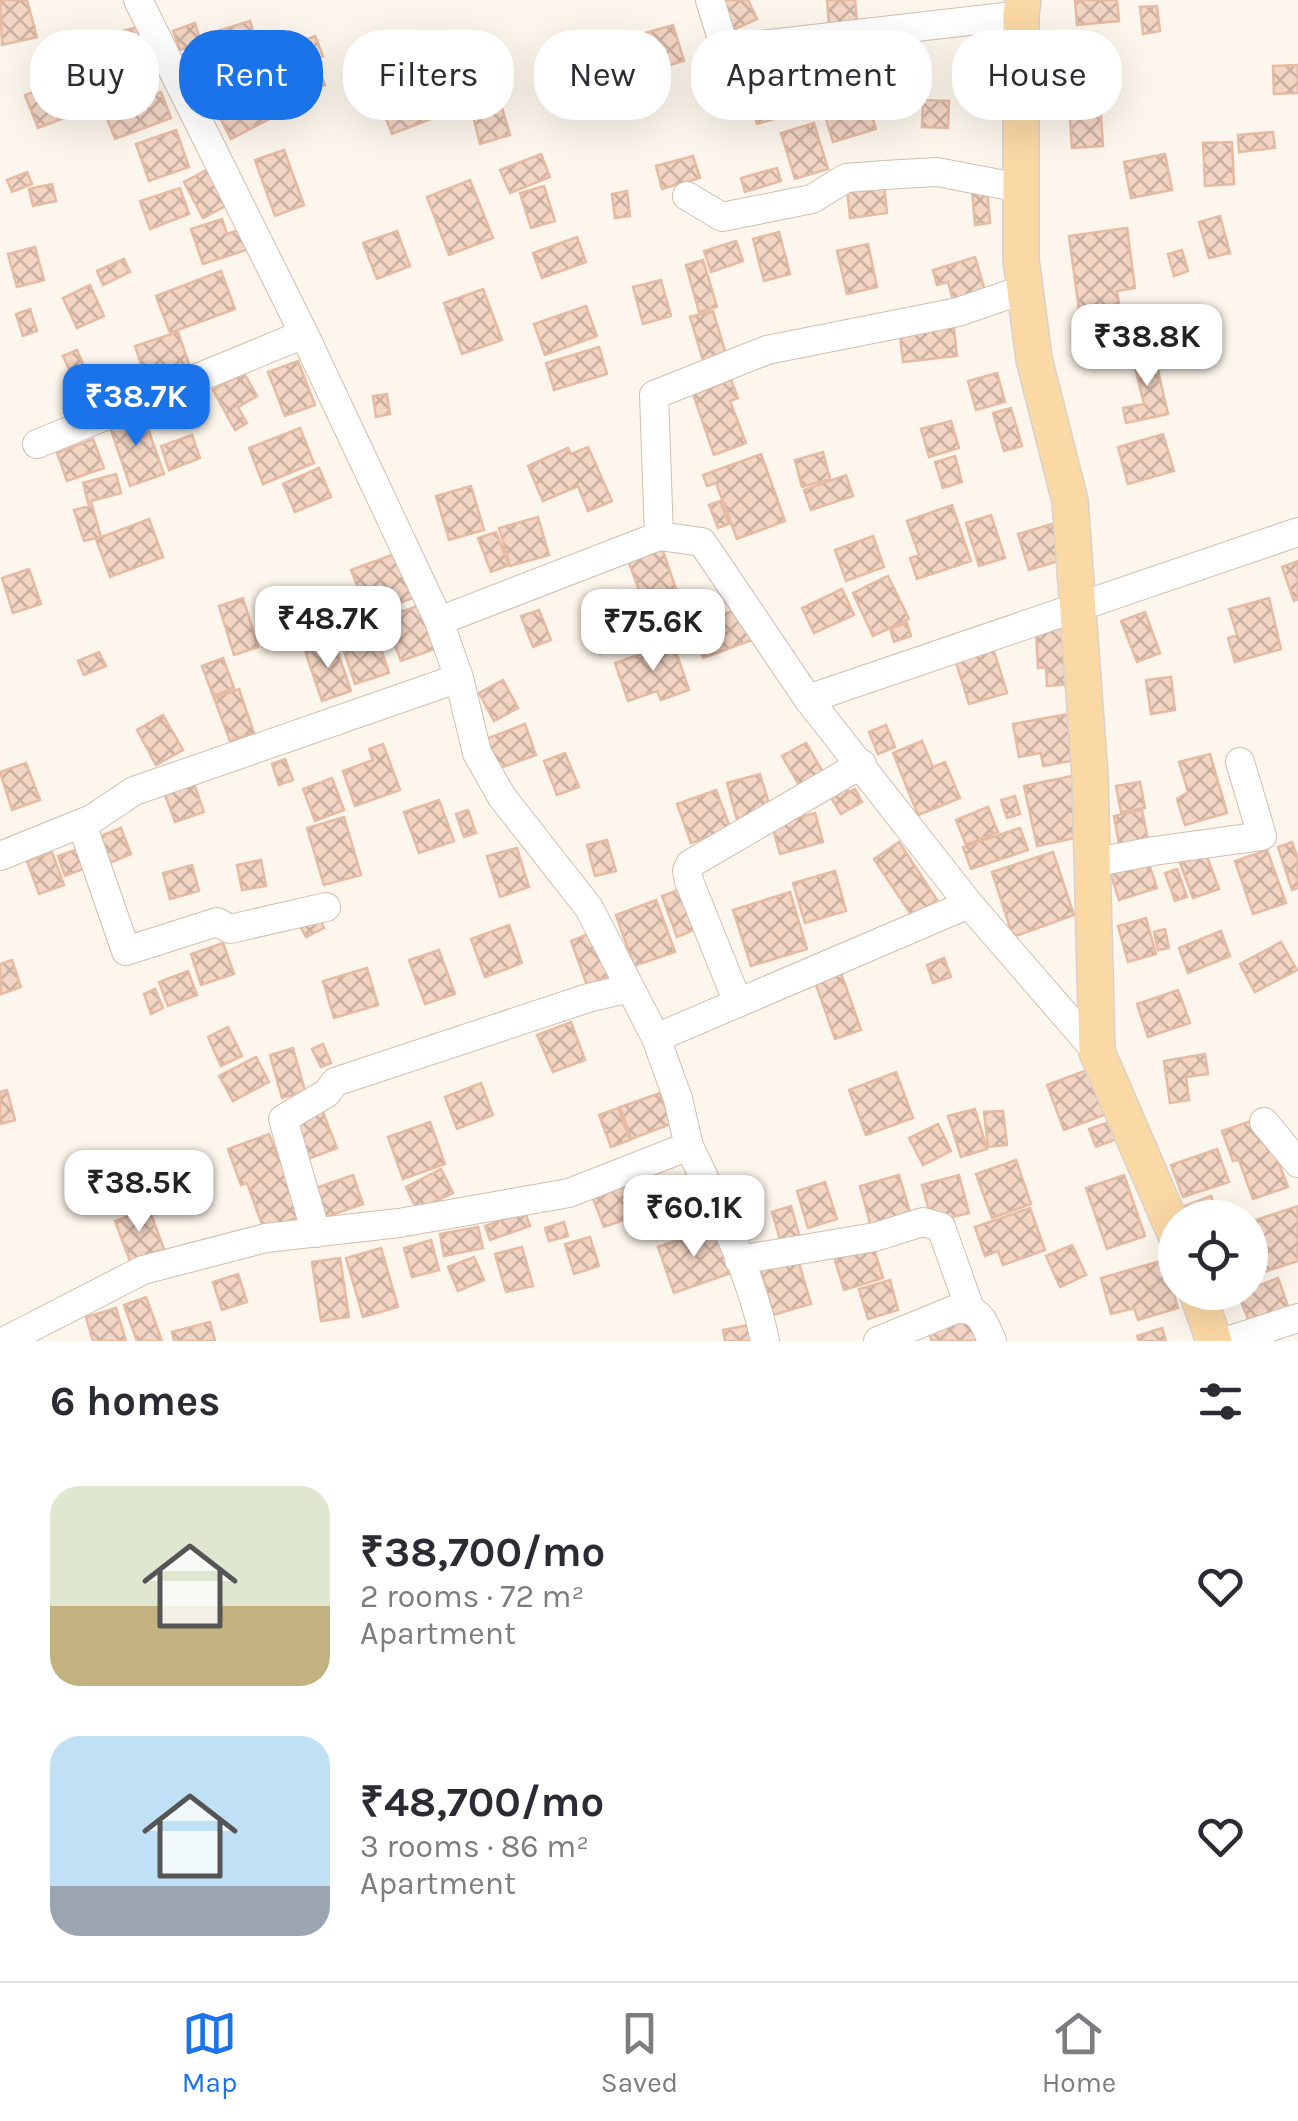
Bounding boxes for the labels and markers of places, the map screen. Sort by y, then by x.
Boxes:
pin: ₹38.8K [1066,304,1228,389]
pin: ₹38.7K [55,364,217,449]
pin: ₹48.7K [247,586,409,671]
pin: ₹75.6K [572,589,734,674]
pin: ₹38.5K [58,1150,220,1235]
pin: ₹60.1K [613,1175,775,1260]

